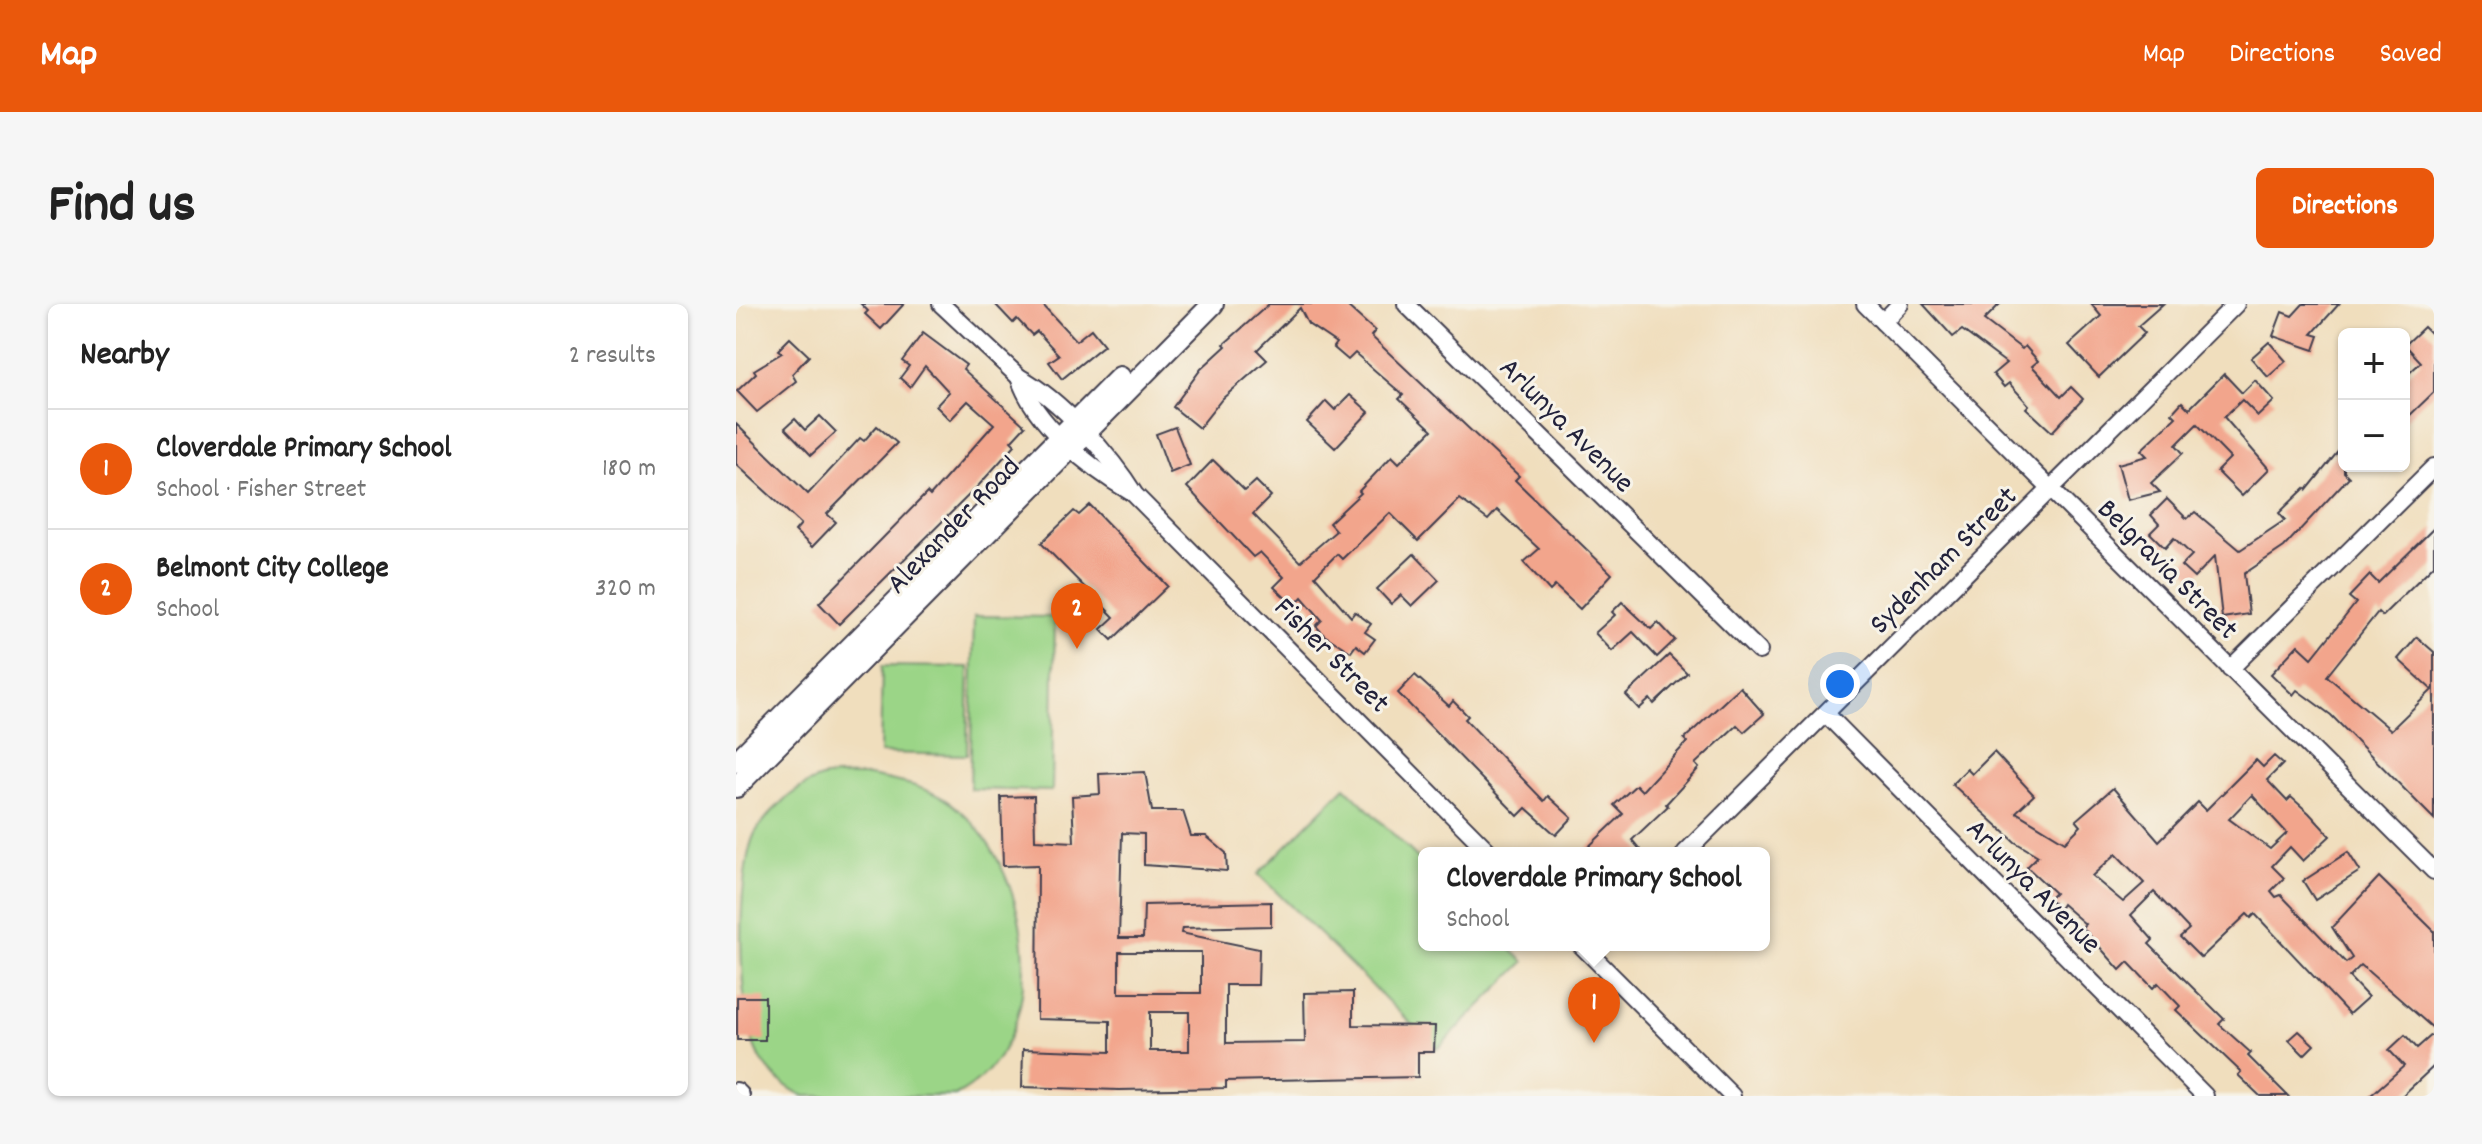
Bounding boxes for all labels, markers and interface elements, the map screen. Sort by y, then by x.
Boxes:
text: Map [40,29,98,84]
text: Map [2143,36,2185,76]
text: Directions [2229,36,2335,76]
text: Saved [2379,36,2442,76]
text: Find us [48,168,196,248]
button: Directions [2256,168,2434,248]
map controls [2338,328,2410,472]
button: + [2338,328,2410,400]
text: Nearby [80,332,169,381]
text: 2 results [569,338,656,375]
street label: Arlunya Avenue [1487,350,1642,505]
button: − [2338,400,2410,472]
text: Cloverdale Primary School [156,429,451,472]
street label: Alexander Road [878,448,1032,606]
text: 1 [103,451,109,488]
text: 180 m [602,451,656,488]
text: School · Fisher Street [156,472,366,509]
street label: Sydenham Street [1861,478,2029,646]
street label: Belgravia Street [2085,491,2246,652]
text: Belmont City College [156,549,389,592]
text: 2 [100,571,112,608]
text: 320 m [595,571,656,608]
pin: 2 [1051,583,1103,649]
street label: Fisher Street [1262,589,1398,725]
text: School [156,592,219,629]
your location [1820,664,1860,704]
street label: Arlunya Avenue [1954,811,2109,966]
popup [1418,847,1770,951]
text: Cloverdale Primary School [1446,859,1742,902]
text: School [1446,902,1509,939]
pin: 1 [1568,977,1620,1043]

